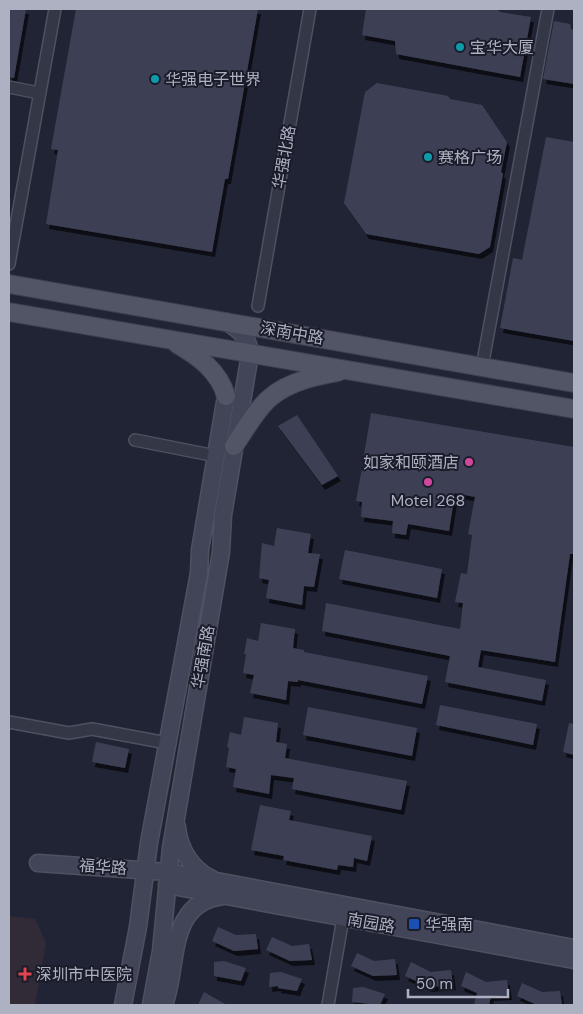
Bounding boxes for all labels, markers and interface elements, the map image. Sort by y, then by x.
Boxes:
place label: 宝华大厦 [470,37,534,58]
marker: 宝华大厦 [454,41,466,53]
place label: 华强电子世界 [165,69,261,90]
marker: 华强电子世界 [149,73,161,85]
street label: 华强北路 [268,124,300,190]
place label: 赛格广场 [438,147,502,168]
marker: 赛格广场 [422,151,434,163]
street label: 深南中路 [259,317,325,349]
place label: 如家和颐酒店 [363,452,459,473]
marker: 如家和颐酒店 [463,456,475,468]
marker: Motel 268 [422,476,434,488]
place label: Motel 268 [391,490,465,511]
street label: 华强南路 [187,624,219,690]
street label: 福华路 [78,855,128,879]
street label: 南园路 [346,908,396,938]
place label: 华强南 [425,914,473,935]
marker: 华强南 [407,917,421,931]
place label: 深圳市中医院 [36,964,132,985]
scale bar [408,966,508,998]
marker: 深圳市中医院 [18,967,32,981]
text: 50 m [416,974,453,994]

